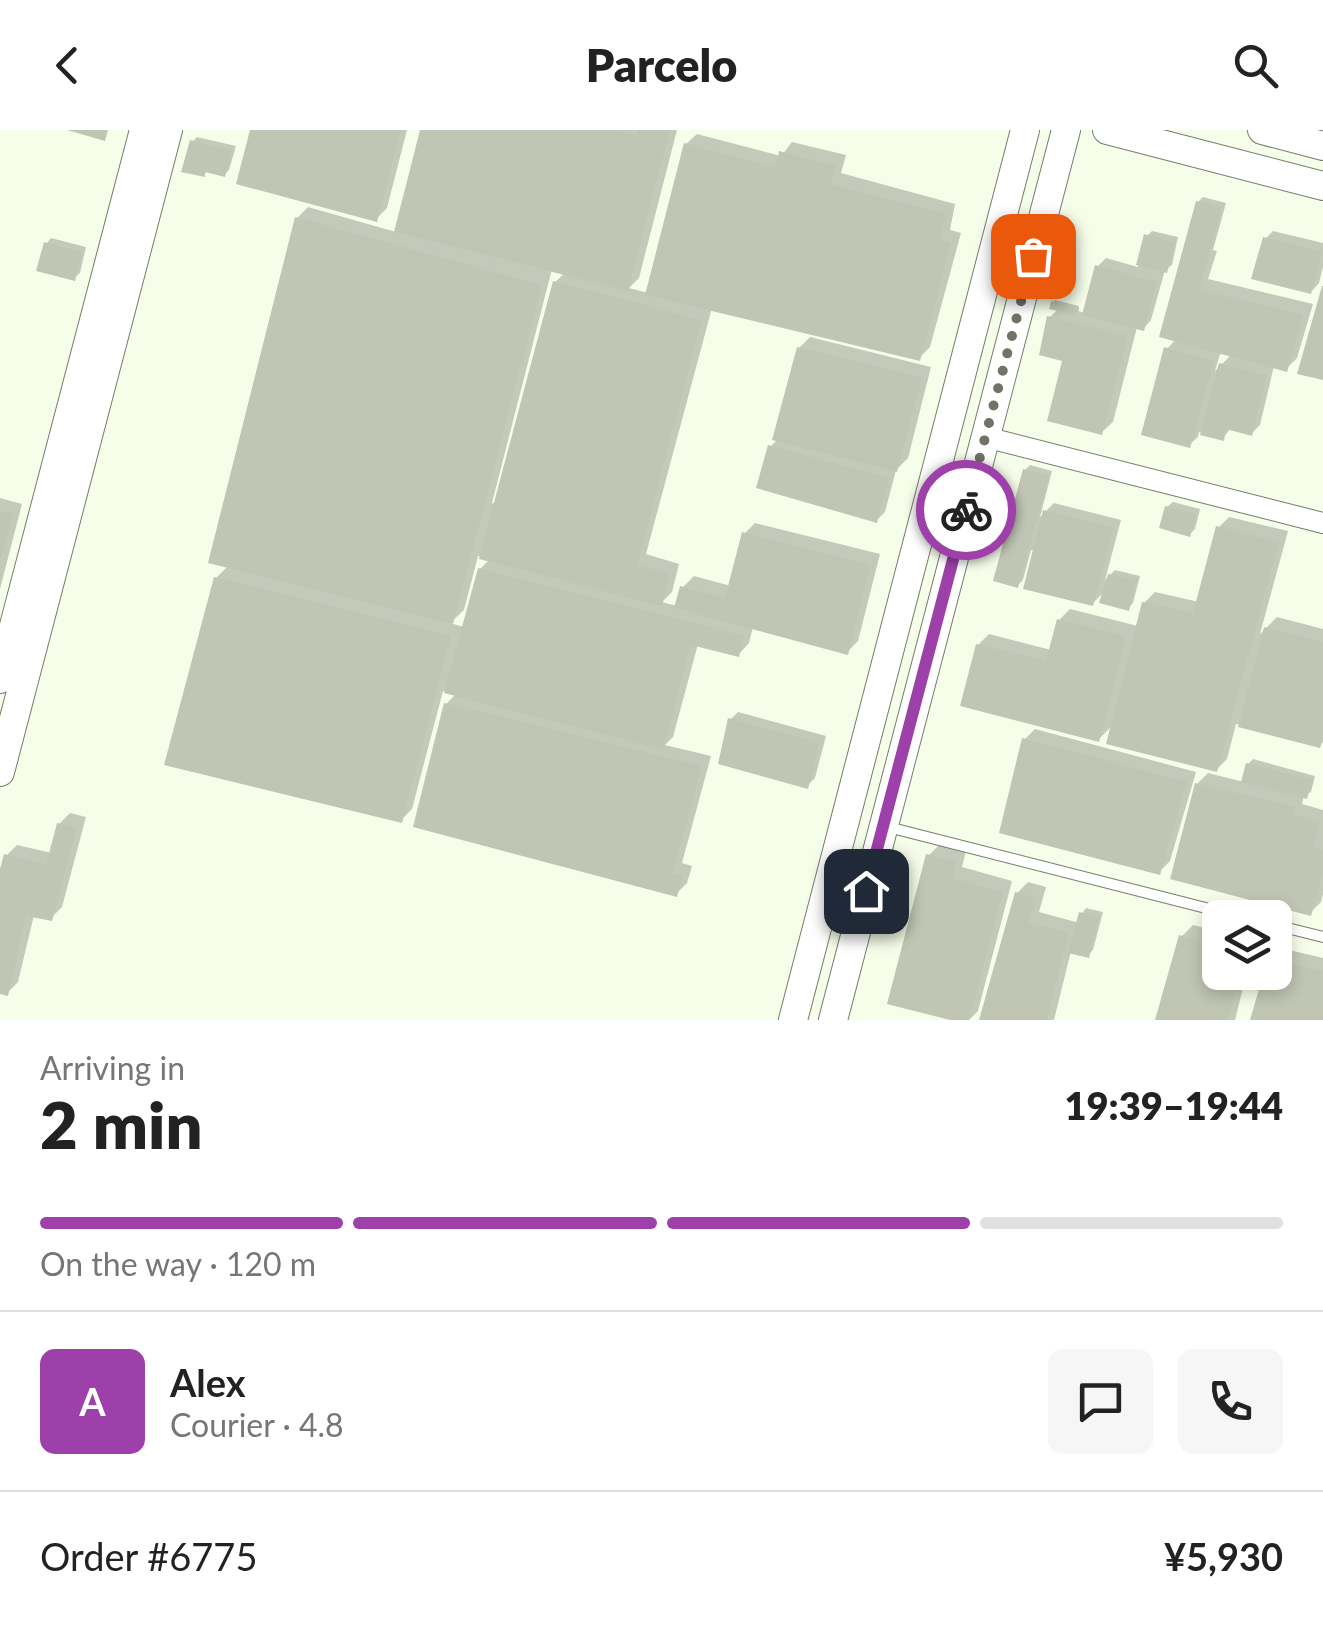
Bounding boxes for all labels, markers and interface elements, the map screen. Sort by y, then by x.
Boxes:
icon: back [40,38,95,93]
text: Parcelo [586,38,737,92]
icon: search [1228,38,1283,93]
pin [991,214,1076,299]
icon: bag [1006,229,1061,284]
courier [916,460,1016,560]
icon: bike [939,483,994,538]
pin [824,849,909,934]
icon: home [839,864,894,919]
map controls [1202,900,1292,990]
button: layers [1202,900,1292,990]
text: Arriving in [40,1048,185,1087]
text: 19:39–19:44 [1064,1082,1283,1128]
text: 2 min [40,1085,202,1163]
text: On the way · 120 m [40,1244,316,1283]
button: chat [1048,1349,1153,1454]
button: phone [1178,1349,1283,1454]
text: Alex [170,1359,246,1405]
text: A [79,1378,106,1424]
text: Courier · 4.8 [170,1405,344,1444]
text: Order #6775 [40,1533,257,1579]
text: ¥5,930 [1164,1533,1283,1579]

